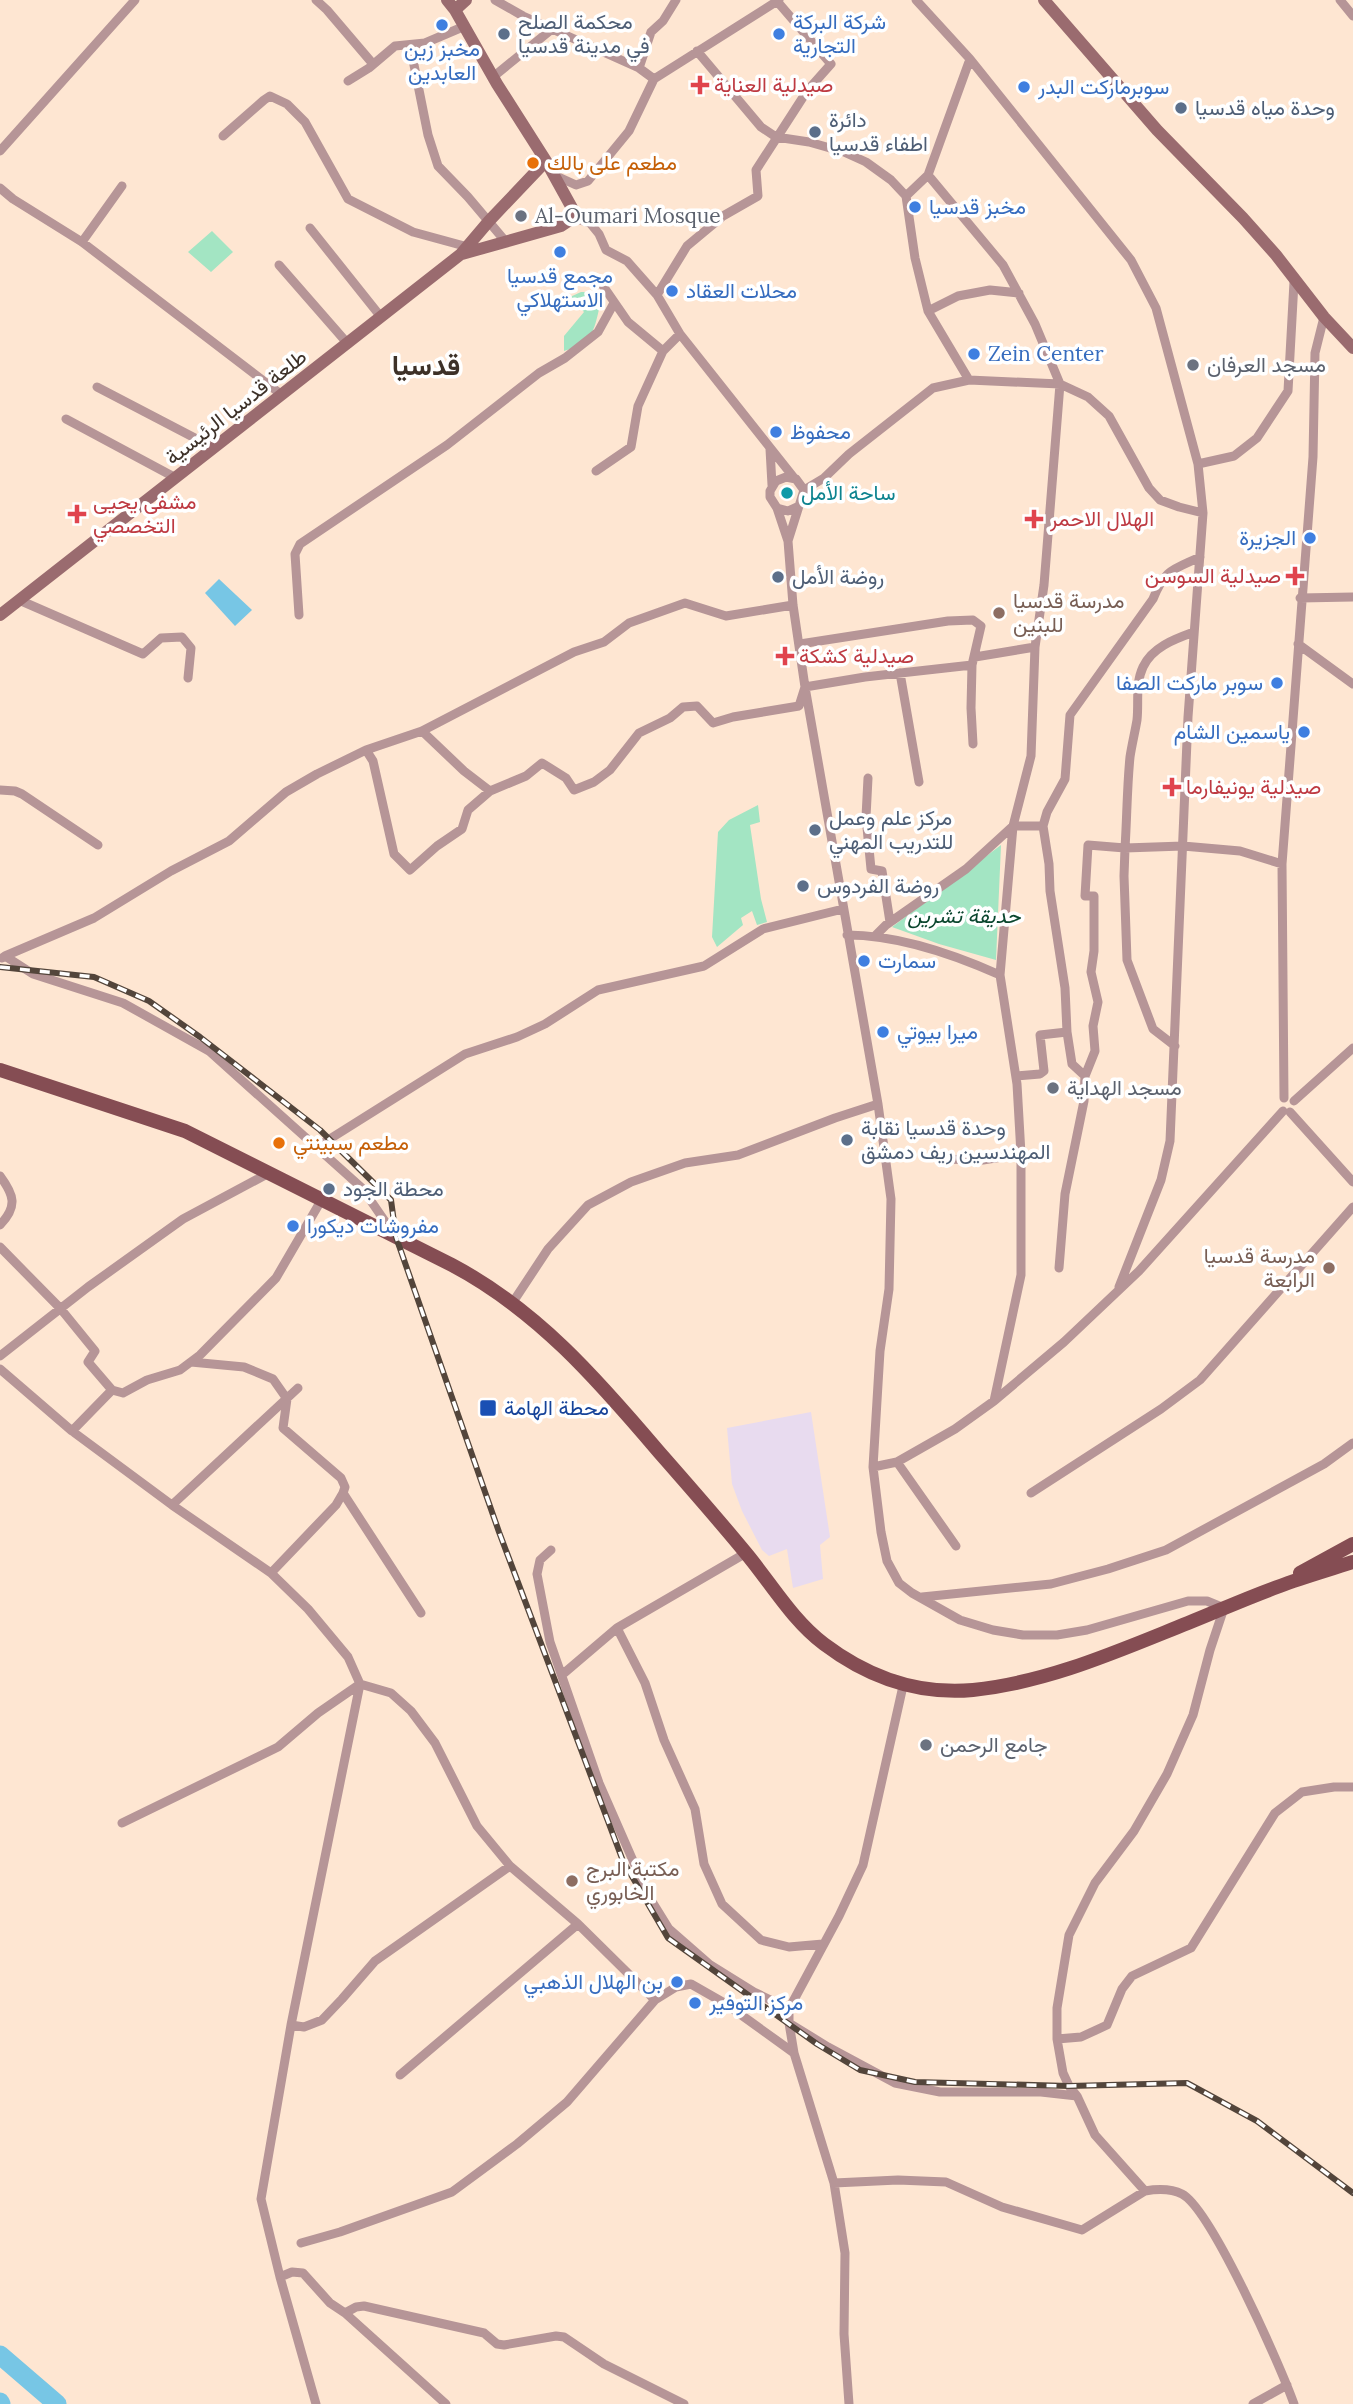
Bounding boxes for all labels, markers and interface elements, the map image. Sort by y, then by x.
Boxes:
place label: محكمة الصلح في مدينة قدسيا [518,8,650,63]
place label: شركة البركة التجارية [793,8,886,59]
marker: مخبز زين العابدين [434,17,450,33]
marker: محكمة الصلح في مدينة قدسيا [496,26,512,42]
marker: شركة البركة التجارية [771,26,787,42]
place label: مخبز زين العابدين [404,35,480,86]
place label: صيدلية العناية [714,71,833,98]
place label: سوبرماركت البدر [1037,73,1169,100]
marker: صيدلية العناية [692,77,708,93]
marker: سوبرماركت البدر [1016,79,1032,95]
place label: وحدة مياه قدسيا [1195,94,1335,121]
marker: وحدة مياه قدسيا [1173,100,1189,116]
place label: دائرة اطفاء قدسيا [829,106,928,157]
marker: دائرة اطفاء قدسيا [807,124,823,140]
place label: مطعم على بالك [547,149,677,177]
marker: مطعم على بالك [525,155,541,171]
place label: مخبز قدسيا [929,193,1026,220]
marker: مخبز قدسيا [907,199,923,215]
place label: Al-Oumari Mosque [534,202,721,229]
marker: Al-Oumari Mosque [513,208,529,224]
marker: مجمع قدسيا الاستهلاكي [552,244,568,260]
place label: مجمع قدسيا الاستهلاكي [507,262,613,317]
place label: محلات العقاد [686,277,797,304]
marker: محلات العقاد [664,283,680,299]
place label: Zein Center [988,340,1104,367]
street label: طلعة قدسيا الرئيسية [159,343,312,470]
marker: Zein Center [966,346,982,362]
district label: قدسيا [392,347,460,383]
place label: مسجد العرفان [1207,351,1326,378]
marker: مسجد العرفان [1185,357,1201,373]
place label: محفوظ [790,418,851,445]
marker: محفوظ [768,424,784,440]
place label: ساحة الأمل [801,479,896,506]
marker: ساحة الأمل [779,485,795,501]
place label: مشفى يحيى التخصصي [93,488,197,543]
marker: مشفى يحيى التخصصي [67,504,87,524]
place label: الهلال الاحمر [1049,505,1154,532]
marker: الهلال الاحمر [1024,509,1044,529]
place label: الجزيرة [1239,524,1296,551]
marker: الجزيرة [1302,530,1318,546]
place label: صيدلية السوسن [1145,562,1281,589]
place label: روضة الأمل [792,563,884,590]
marker: صيدلية السوسن [1287,568,1303,584]
marker: روضة الأمل [770,569,786,585]
place label: مدرسة قدسيا للبنين [1013,587,1124,638]
marker: مدرسة قدسيا للبنين [991,605,1007,621]
place label: صيدلية كشكة [799,642,914,669]
marker: صيدلية كشكة [777,648,793,664]
place label: سوبر ماركت الصفا [1116,669,1263,696]
marker: سوبر ماركت الصفا [1269,675,1285,691]
place label: ياسمين الشام [1174,718,1290,746]
marker: ياسمين الشام [1296,724,1312,740]
place label: صيدلية يونيفارما [1186,773,1321,800]
marker: صيدلية يونيفارما [1164,779,1180,795]
place label: مركز علم وعمل للتدريب المهني [829,804,953,859]
marker: مركز علم وعمل للتدريب المهني [807,822,823,838]
place label: روضة الفردوس [817,872,939,899]
marker: روضة الفردوس [795,878,811,894]
park label: حديقة تشرين [907,902,1022,929]
place label: سمارت [878,947,936,974]
marker: سمارت [856,953,872,969]
place label: ميرا بيوتي [897,1018,978,1049]
marker: ميرا بيوتي [875,1024,891,1040]
place label: مسجد الهداية [1067,1074,1182,1101]
marker: مسجد الهداية [1045,1080,1061,1096]
place label: وحدة قدسيا نقابة المهندسين ريف دمشق [861,1114,1050,1165]
place label: مطعم سبينتي [293,1129,409,1160]
marker: وحدة قدسيا نقابة المهندسين ريف دمشق [839,1132,855,1148]
marker: مطعم سبينتي [271,1135,287,1151]
place label: محطة الجود [343,1175,444,1202]
marker: محطة الجود [321,1181,337,1197]
place label: مفروشات ديكورا [307,1212,439,1239]
marker: مفروشات ديكورا [285,1218,301,1234]
place label: مدرسة قدسيا الرابعة [1204,1242,1315,1293]
marker: مدرسة قدسيا الرابعة [1321,1260,1337,1276]
place label: محطة الهامة [504,1394,609,1421]
marker: محطة الهامة [478,1398,498,1418]
place label: جامع الرحمن [940,1731,1048,1759]
marker: جامع الرحمن [918,1737,934,1753]
place label: مكتبة البرج الخابوري [586,1855,680,1910]
marker: مكتبة البرج الخابوري [564,1873,580,1889]
place label: بن الهلال الذهبي [524,1968,663,1999]
marker: بن الهلال الذهبي [669,1974,685,1990]
place label: مركز التوفير [708,1989,803,2016]
marker: مركز التوفير [687,1995,703,2011]

